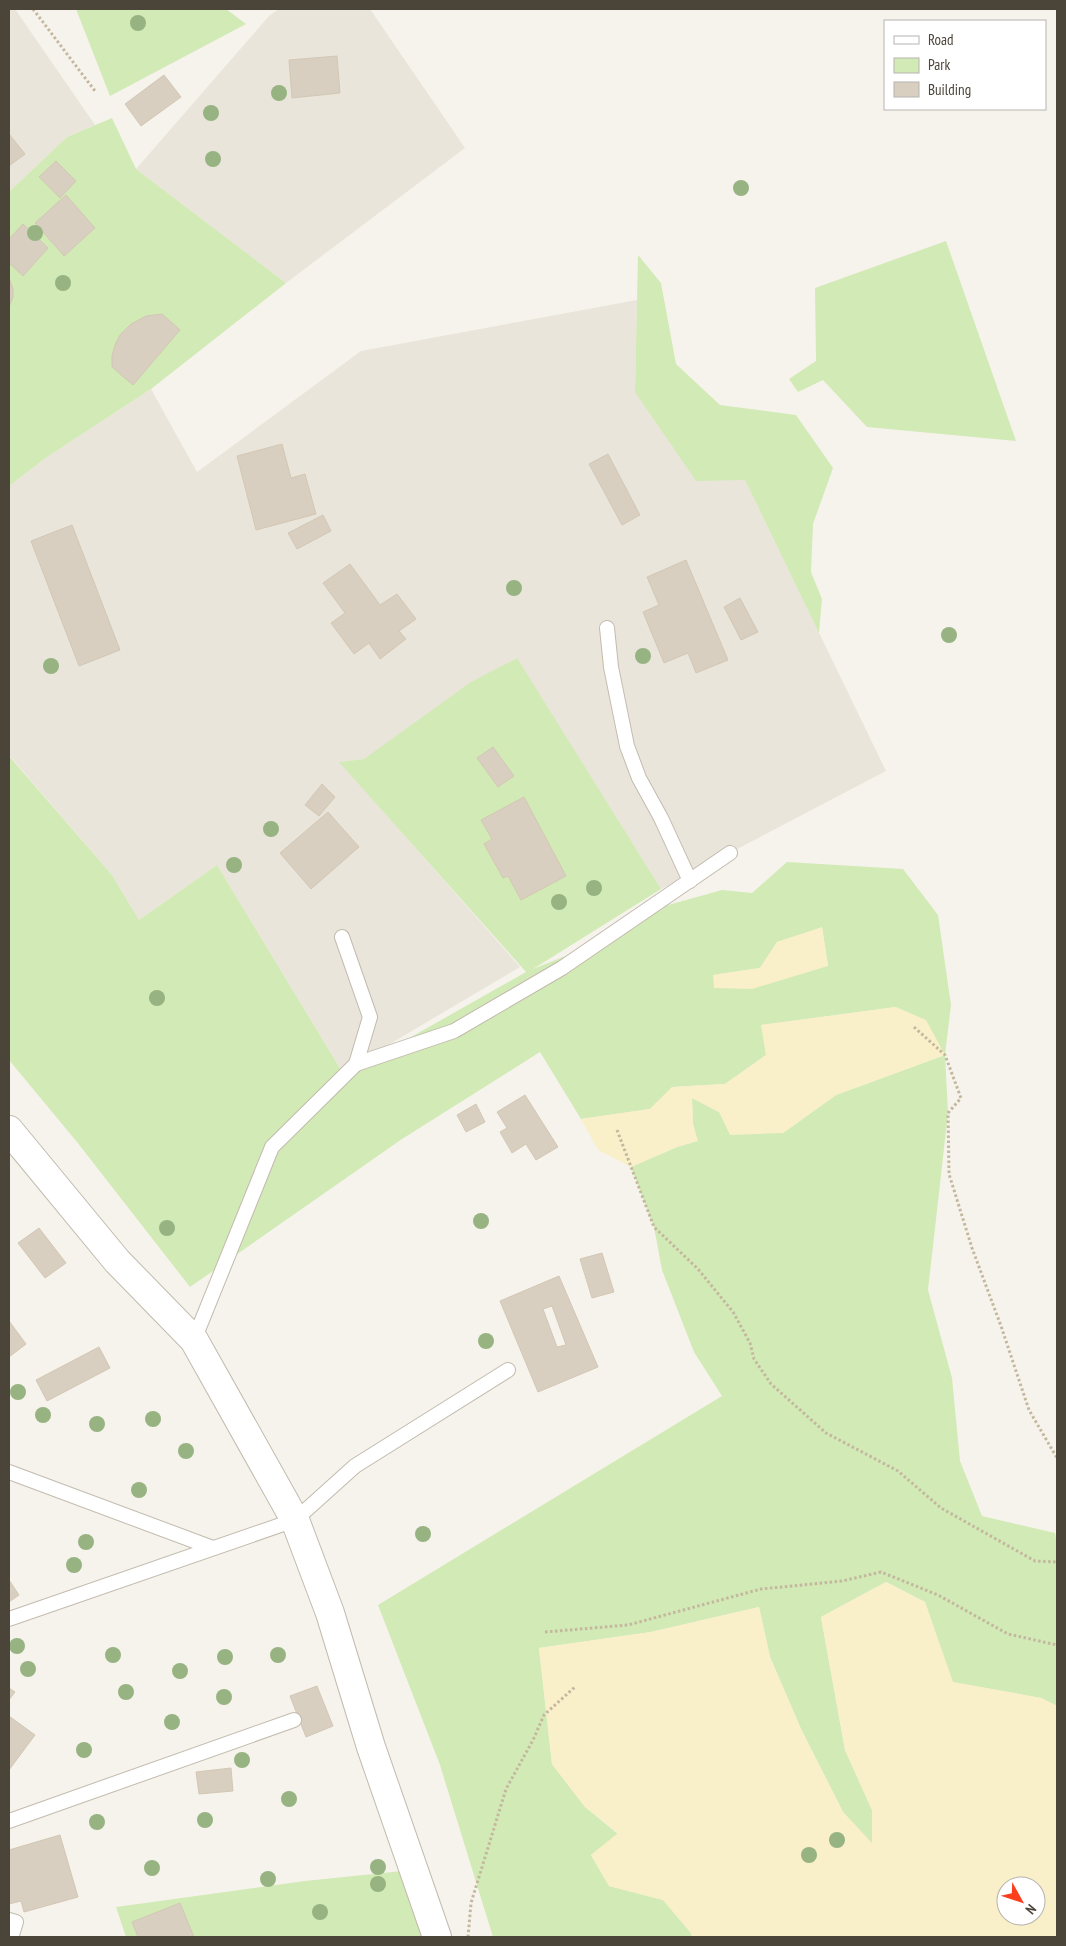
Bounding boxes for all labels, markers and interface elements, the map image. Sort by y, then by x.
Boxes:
legend [884,20,1046,110]
text: Road [928,30,954,49]
text: Park [928,55,950,74]
text: Building [928,80,971,99]
north arrow [996,1876,1046,1926]
text: N [1022,1901,1040,1918]

